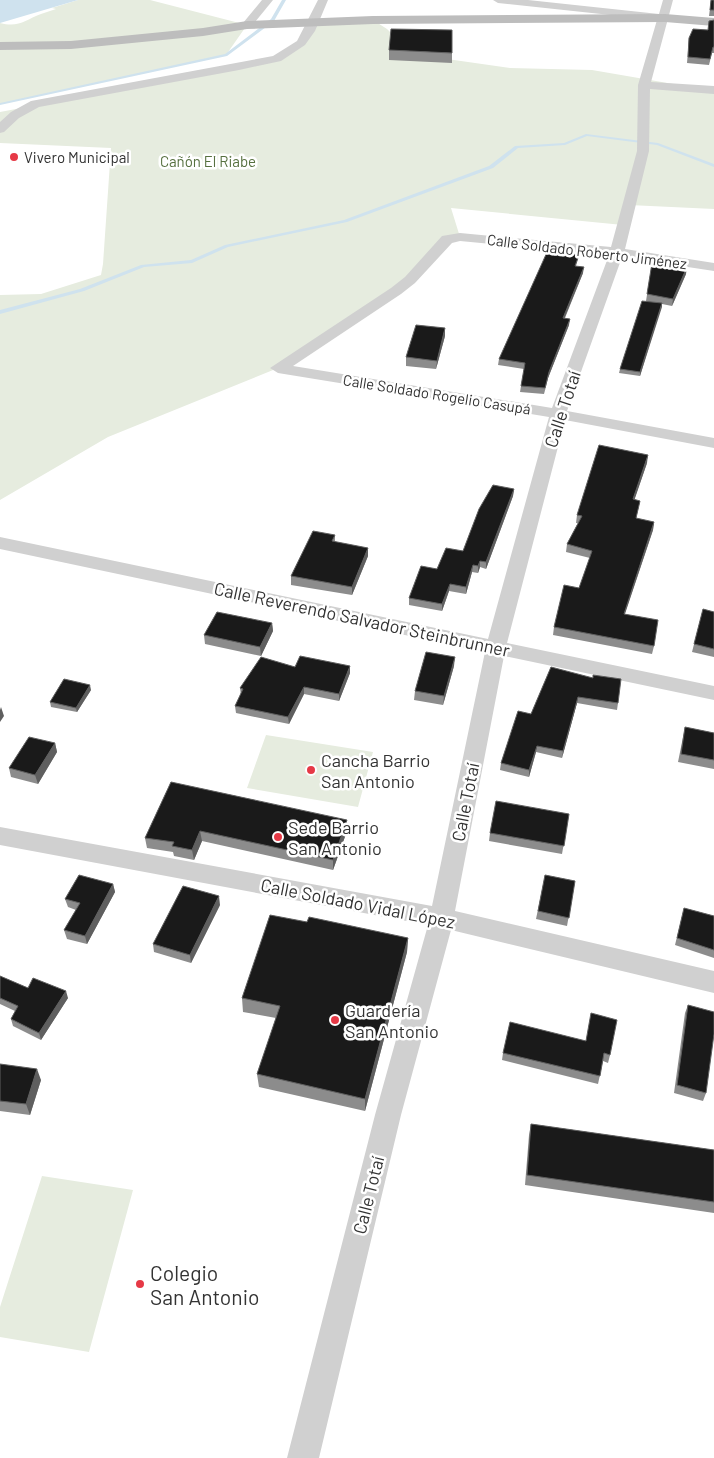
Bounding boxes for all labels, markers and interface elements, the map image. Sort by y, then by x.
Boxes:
place label: Vivero Municipal [24,148,130,166]
marker: Vivero Municipal [8,151,20,163]
park label: Cañón El Riabe [160,152,256,170]
street label: Calle Soldado Roberto Jiménez [486,230,688,272]
street label: Calle Totaí [539,368,585,450]
street label: Calle Soldado Rogelio Casupá [342,370,532,418]
street label: Calle Reverendo Salvador Steinbrunner [212,577,512,661]
place label: Cancha Barrio San Antonio [321,749,430,792]
street label: Calle Totaí [447,761,483,843]
marker: Cancha Barrio San Antonio [305,764,317,776]
place label: Sede Barrio San Antonio [288,816,382,859]
marker: Sede Barrio San Antonio [272,831,284,843]
street label: Calle Soldado Vidal López [259,873,457,933]
place label: Guardería San Antonio [345,999,439,1042]
marker: Guardería San Antonio [329,1014,341,1026]
street label: Calle Totaí [348,1153,388,1236]
place label: Colegio San Antonio [150,1260,259,1309]
marker: Colegio San Antonio [134,1278,146,1290]

